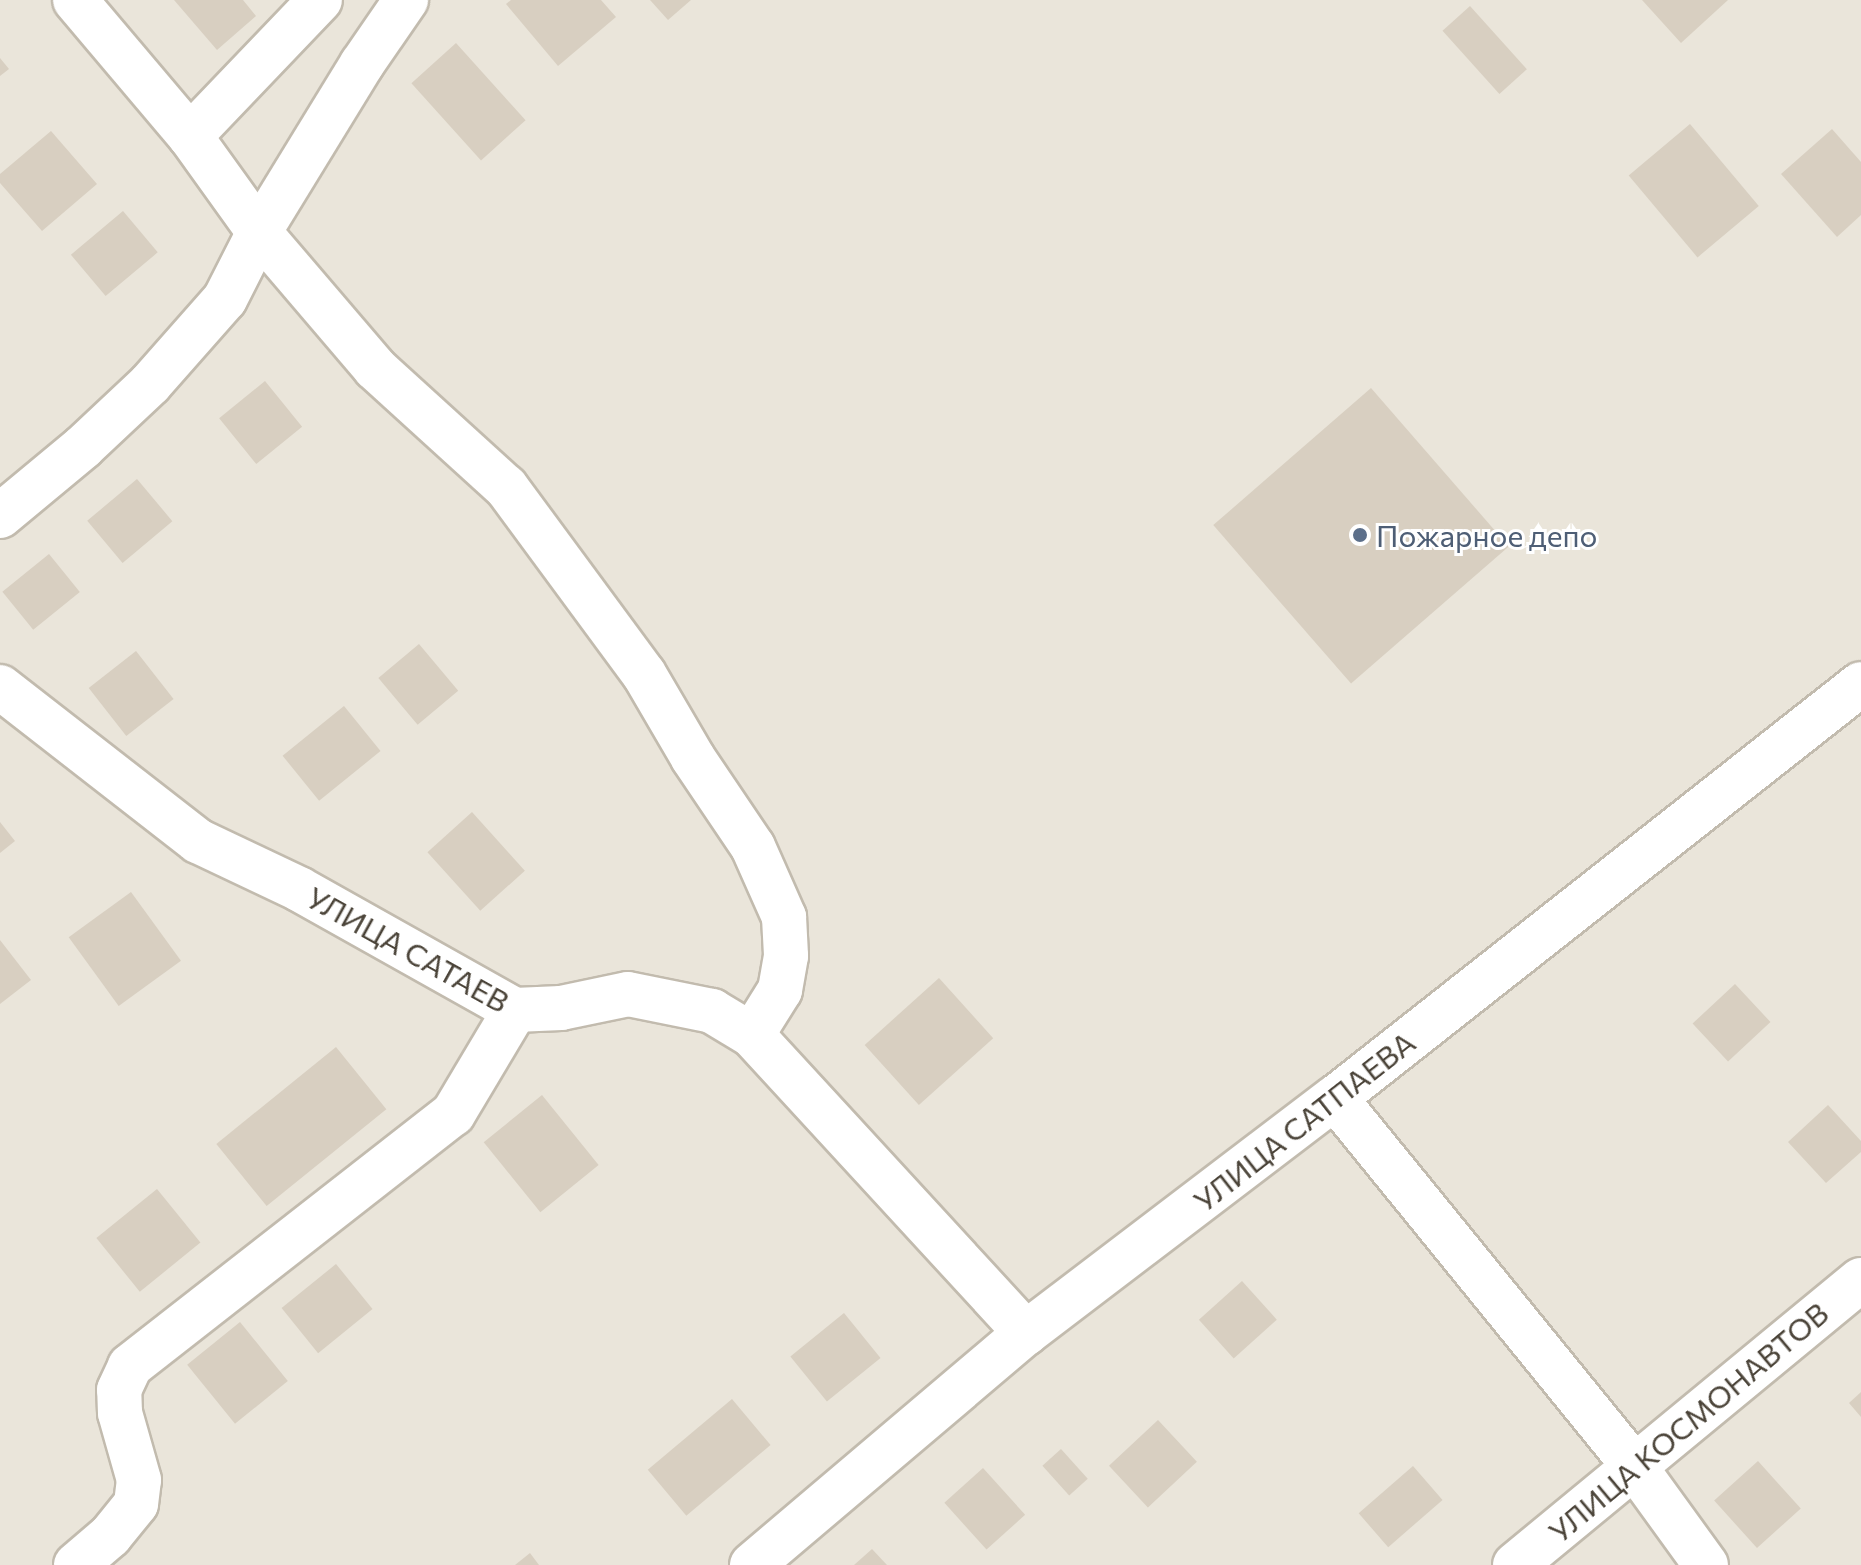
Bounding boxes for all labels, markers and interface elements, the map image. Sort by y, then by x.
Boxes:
place label: Пожарное депо [1376,517,1597,553]
marker: Пожарное депо [1351,526,1369,544]
street label: УЛИЦА САТАЕВ [301,879,515,1019]
street label: УЛИЦА САТПАЕВА [1186,1023,1422,1219]
street label: УЛИЦА КОСМОНАВТОВ [1541,1295,1835,1549]

